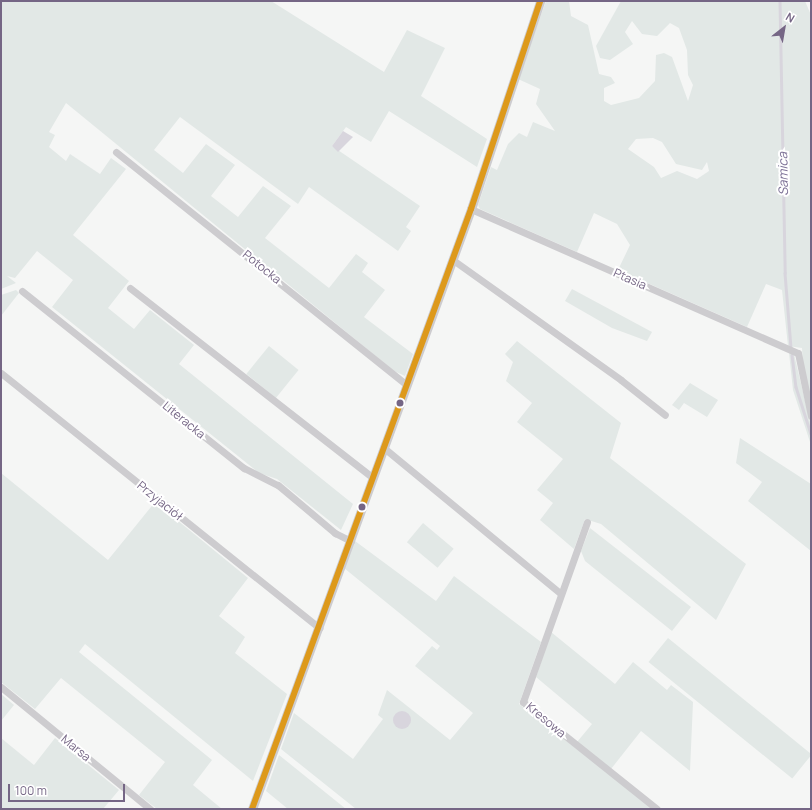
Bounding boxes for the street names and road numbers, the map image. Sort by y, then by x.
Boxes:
street label: Potocka [240,247,284,287]
street label: Ptasia [611,265,649,293]
street label: Literacka [160,399,208,441]
street label: Przyjaciół [134,478,186,524]
street label: Kresowa [523,699,569,741]
street label: Marsa [58,732,94,764]

